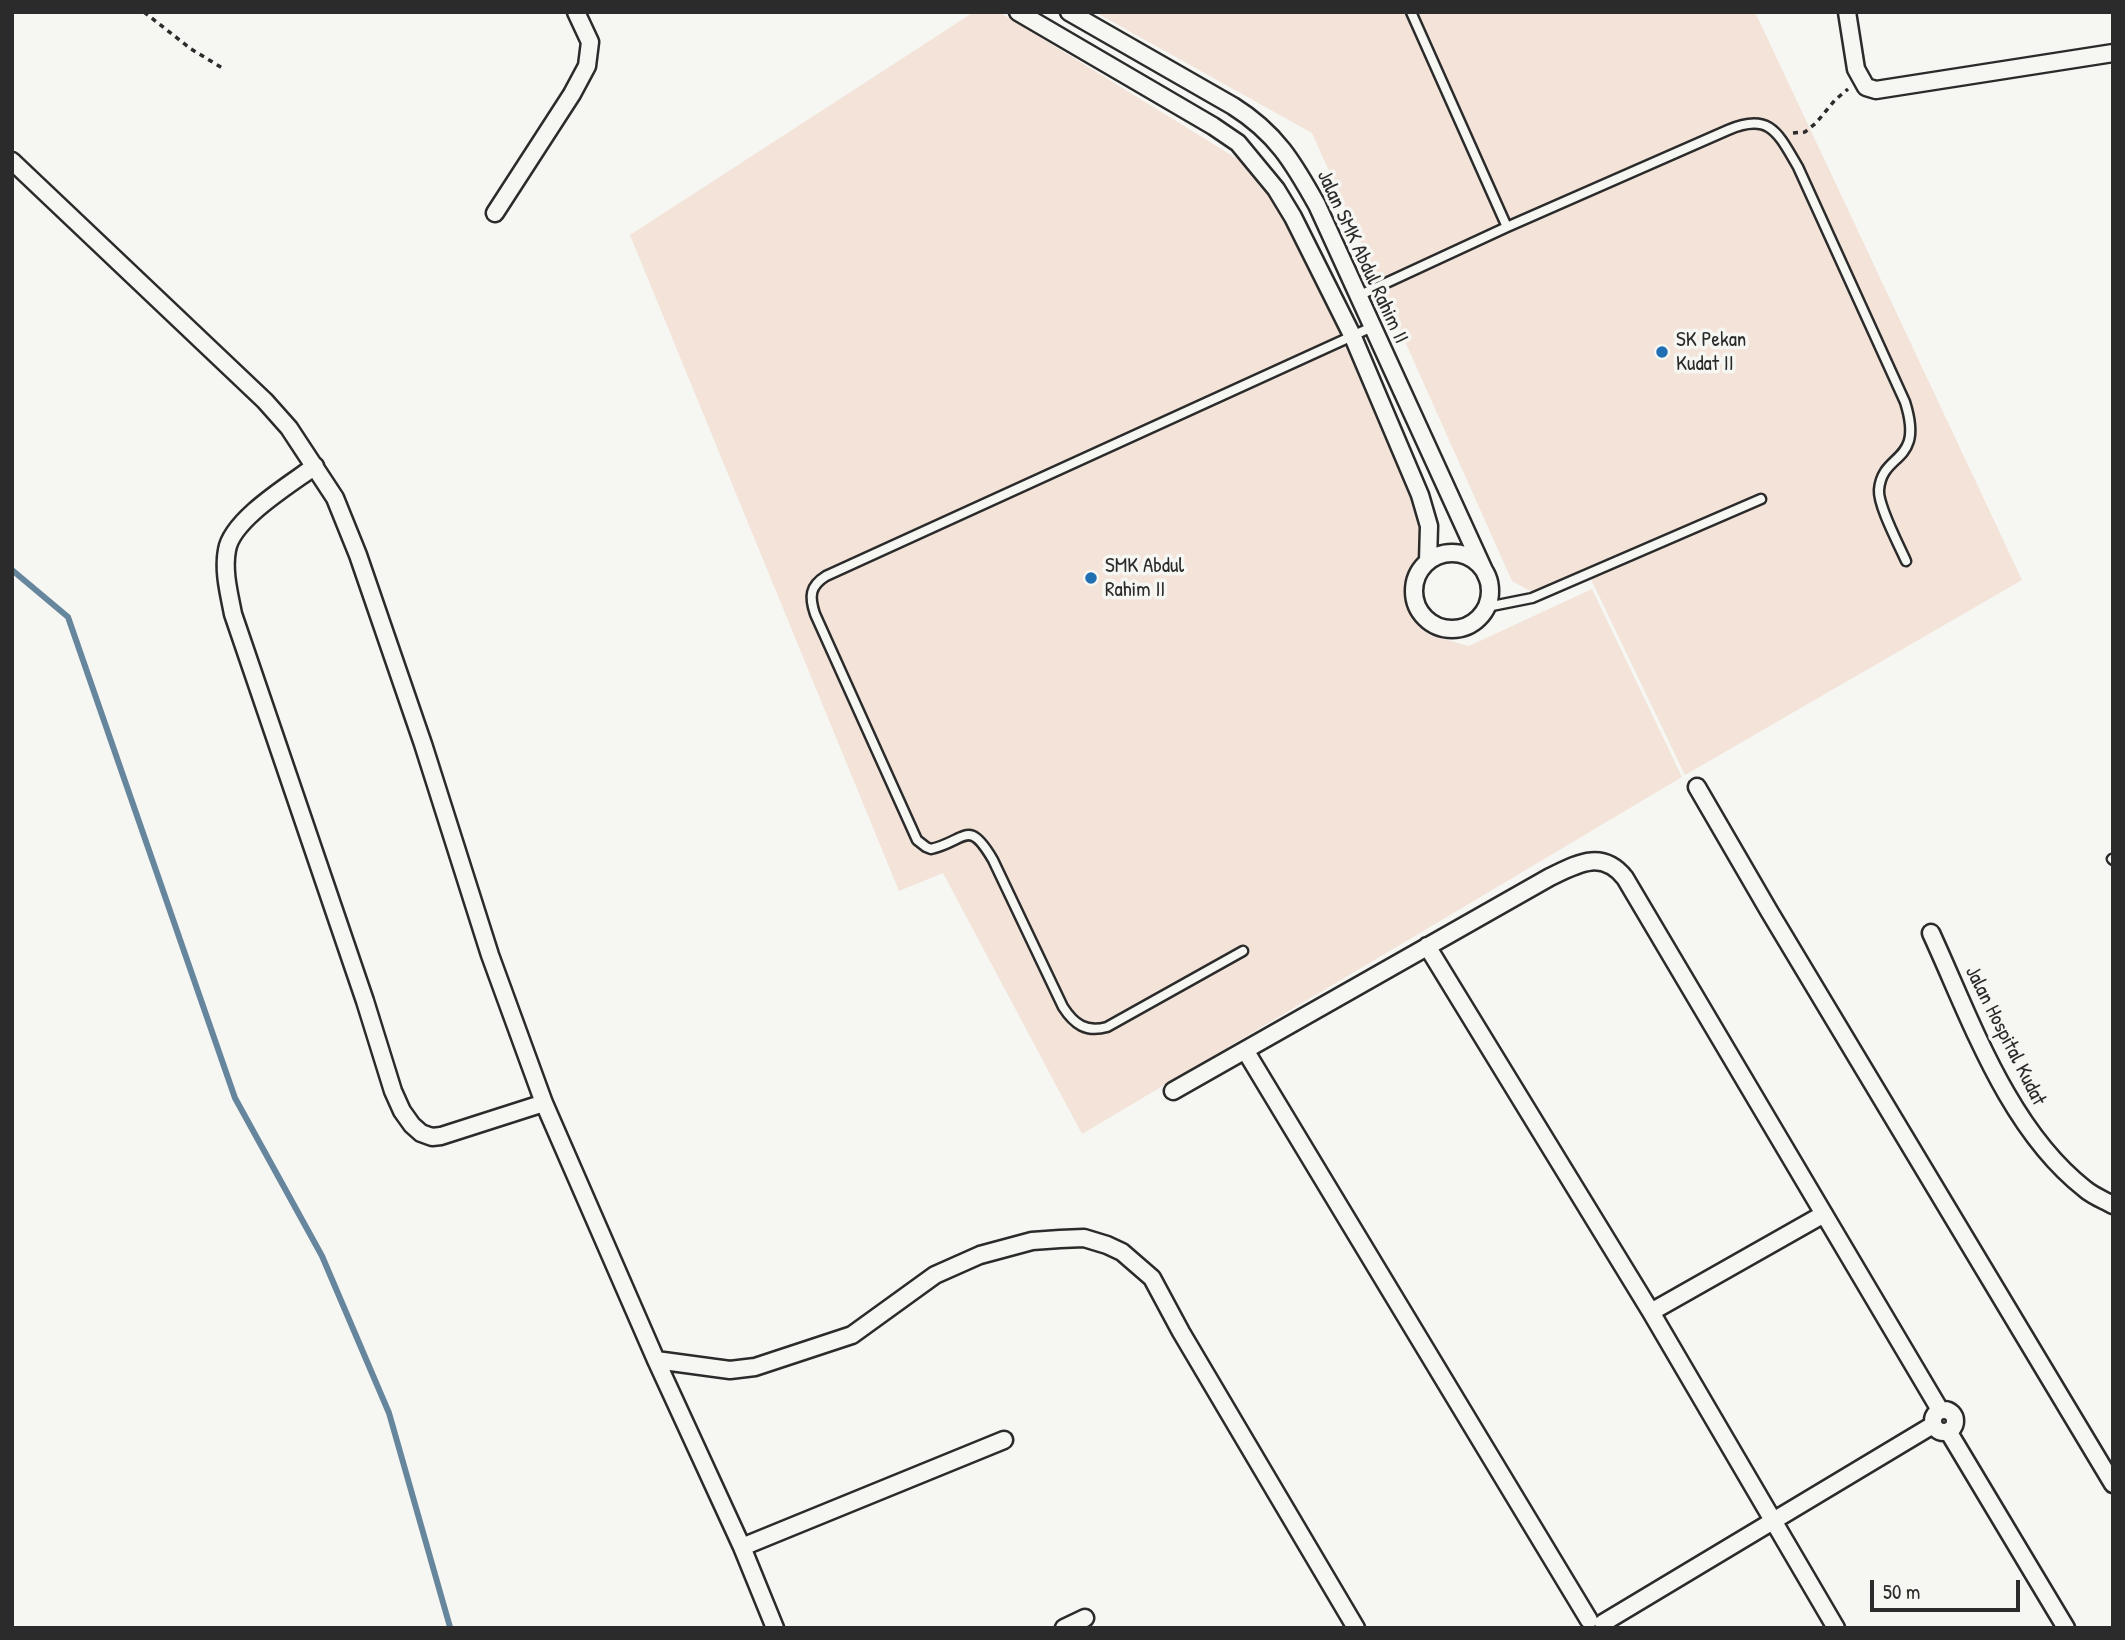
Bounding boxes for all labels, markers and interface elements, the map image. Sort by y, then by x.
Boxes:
street label: Jalan SMK Abdul Rahim II [1311,166,1413,348]
place label: SK Pekan Kudat II [1676,327,1746,377]
marker: SK Pekan Kudat II [1654,344,1670,360]
place label: SMK Abdul Rahim II [1105,553,1184,603]
marker: SMK Abdul Rahim II [1083,570,1099,586]
street label: Jalan Hospital Kudat [1959,962,2051,1110]
scale bar [1873,1566,2024,1610]
text: 50 m [1883,1577,1920,1606]

